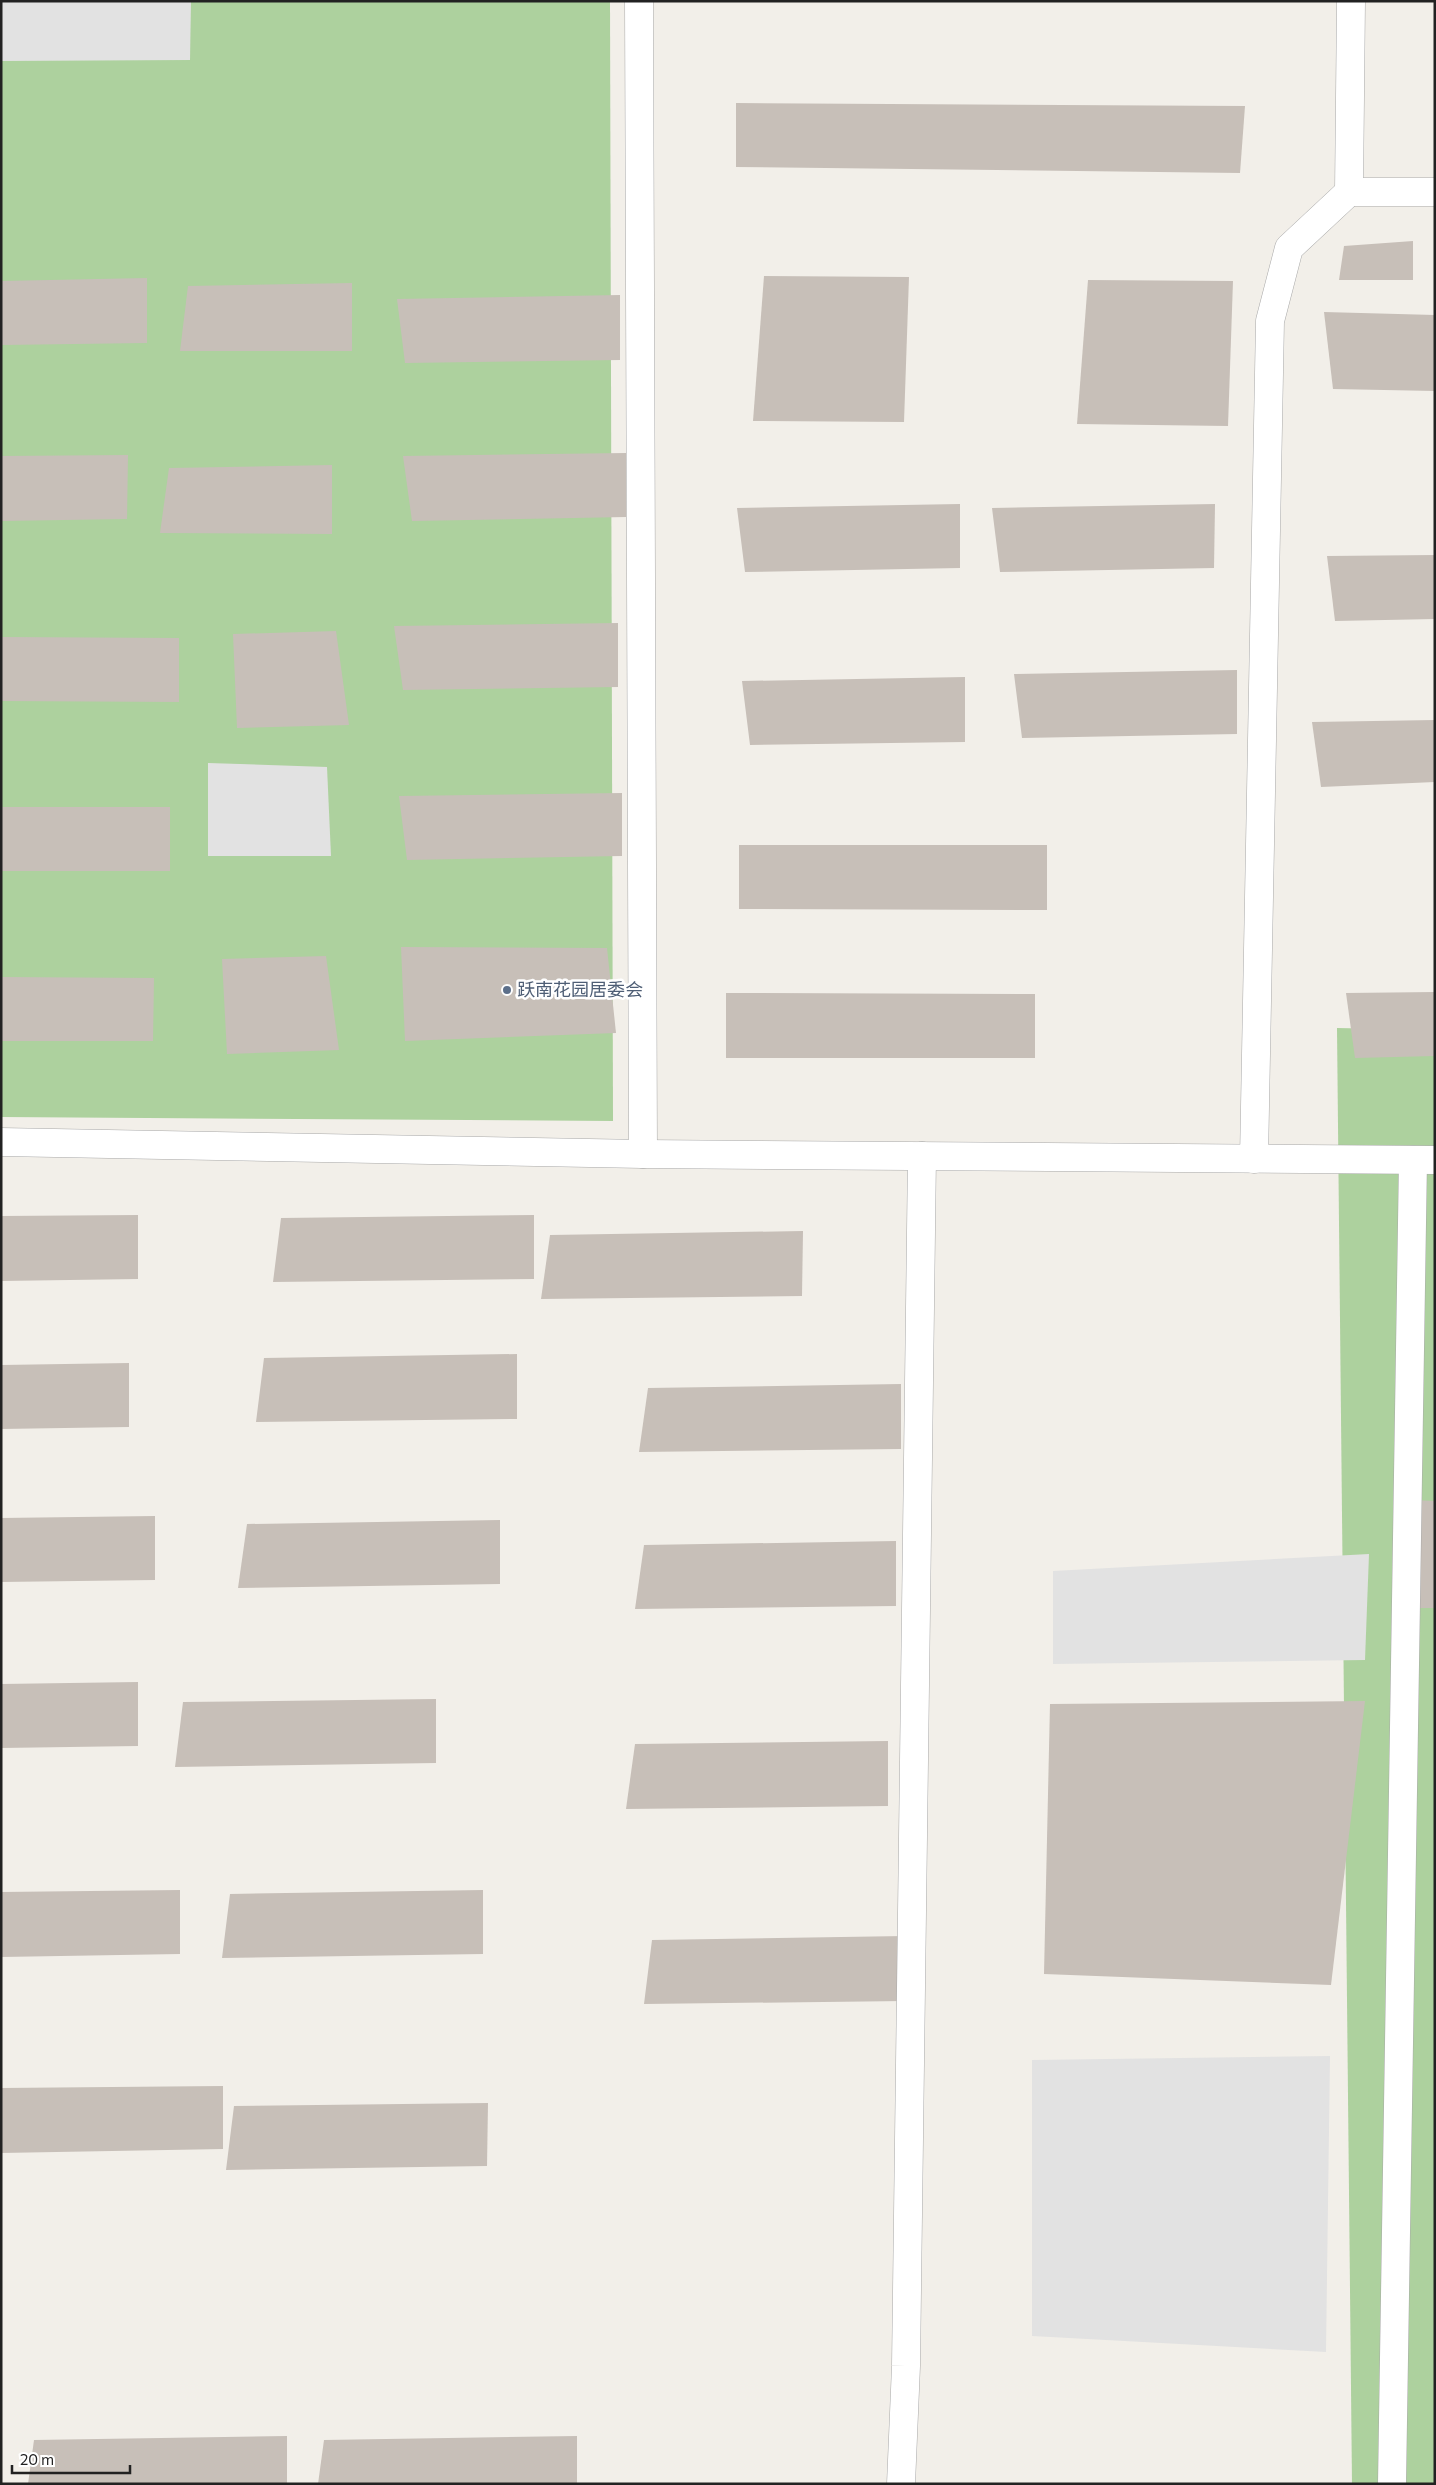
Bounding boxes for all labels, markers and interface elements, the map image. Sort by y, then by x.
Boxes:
place label: 跃南花园居委会 [517,978,643,1000]
marker: 跃南花园居委会 [501,984,513,996]
scale bar [12,2442,130,2474]
text: 20 m [20,2450,54,2468]

